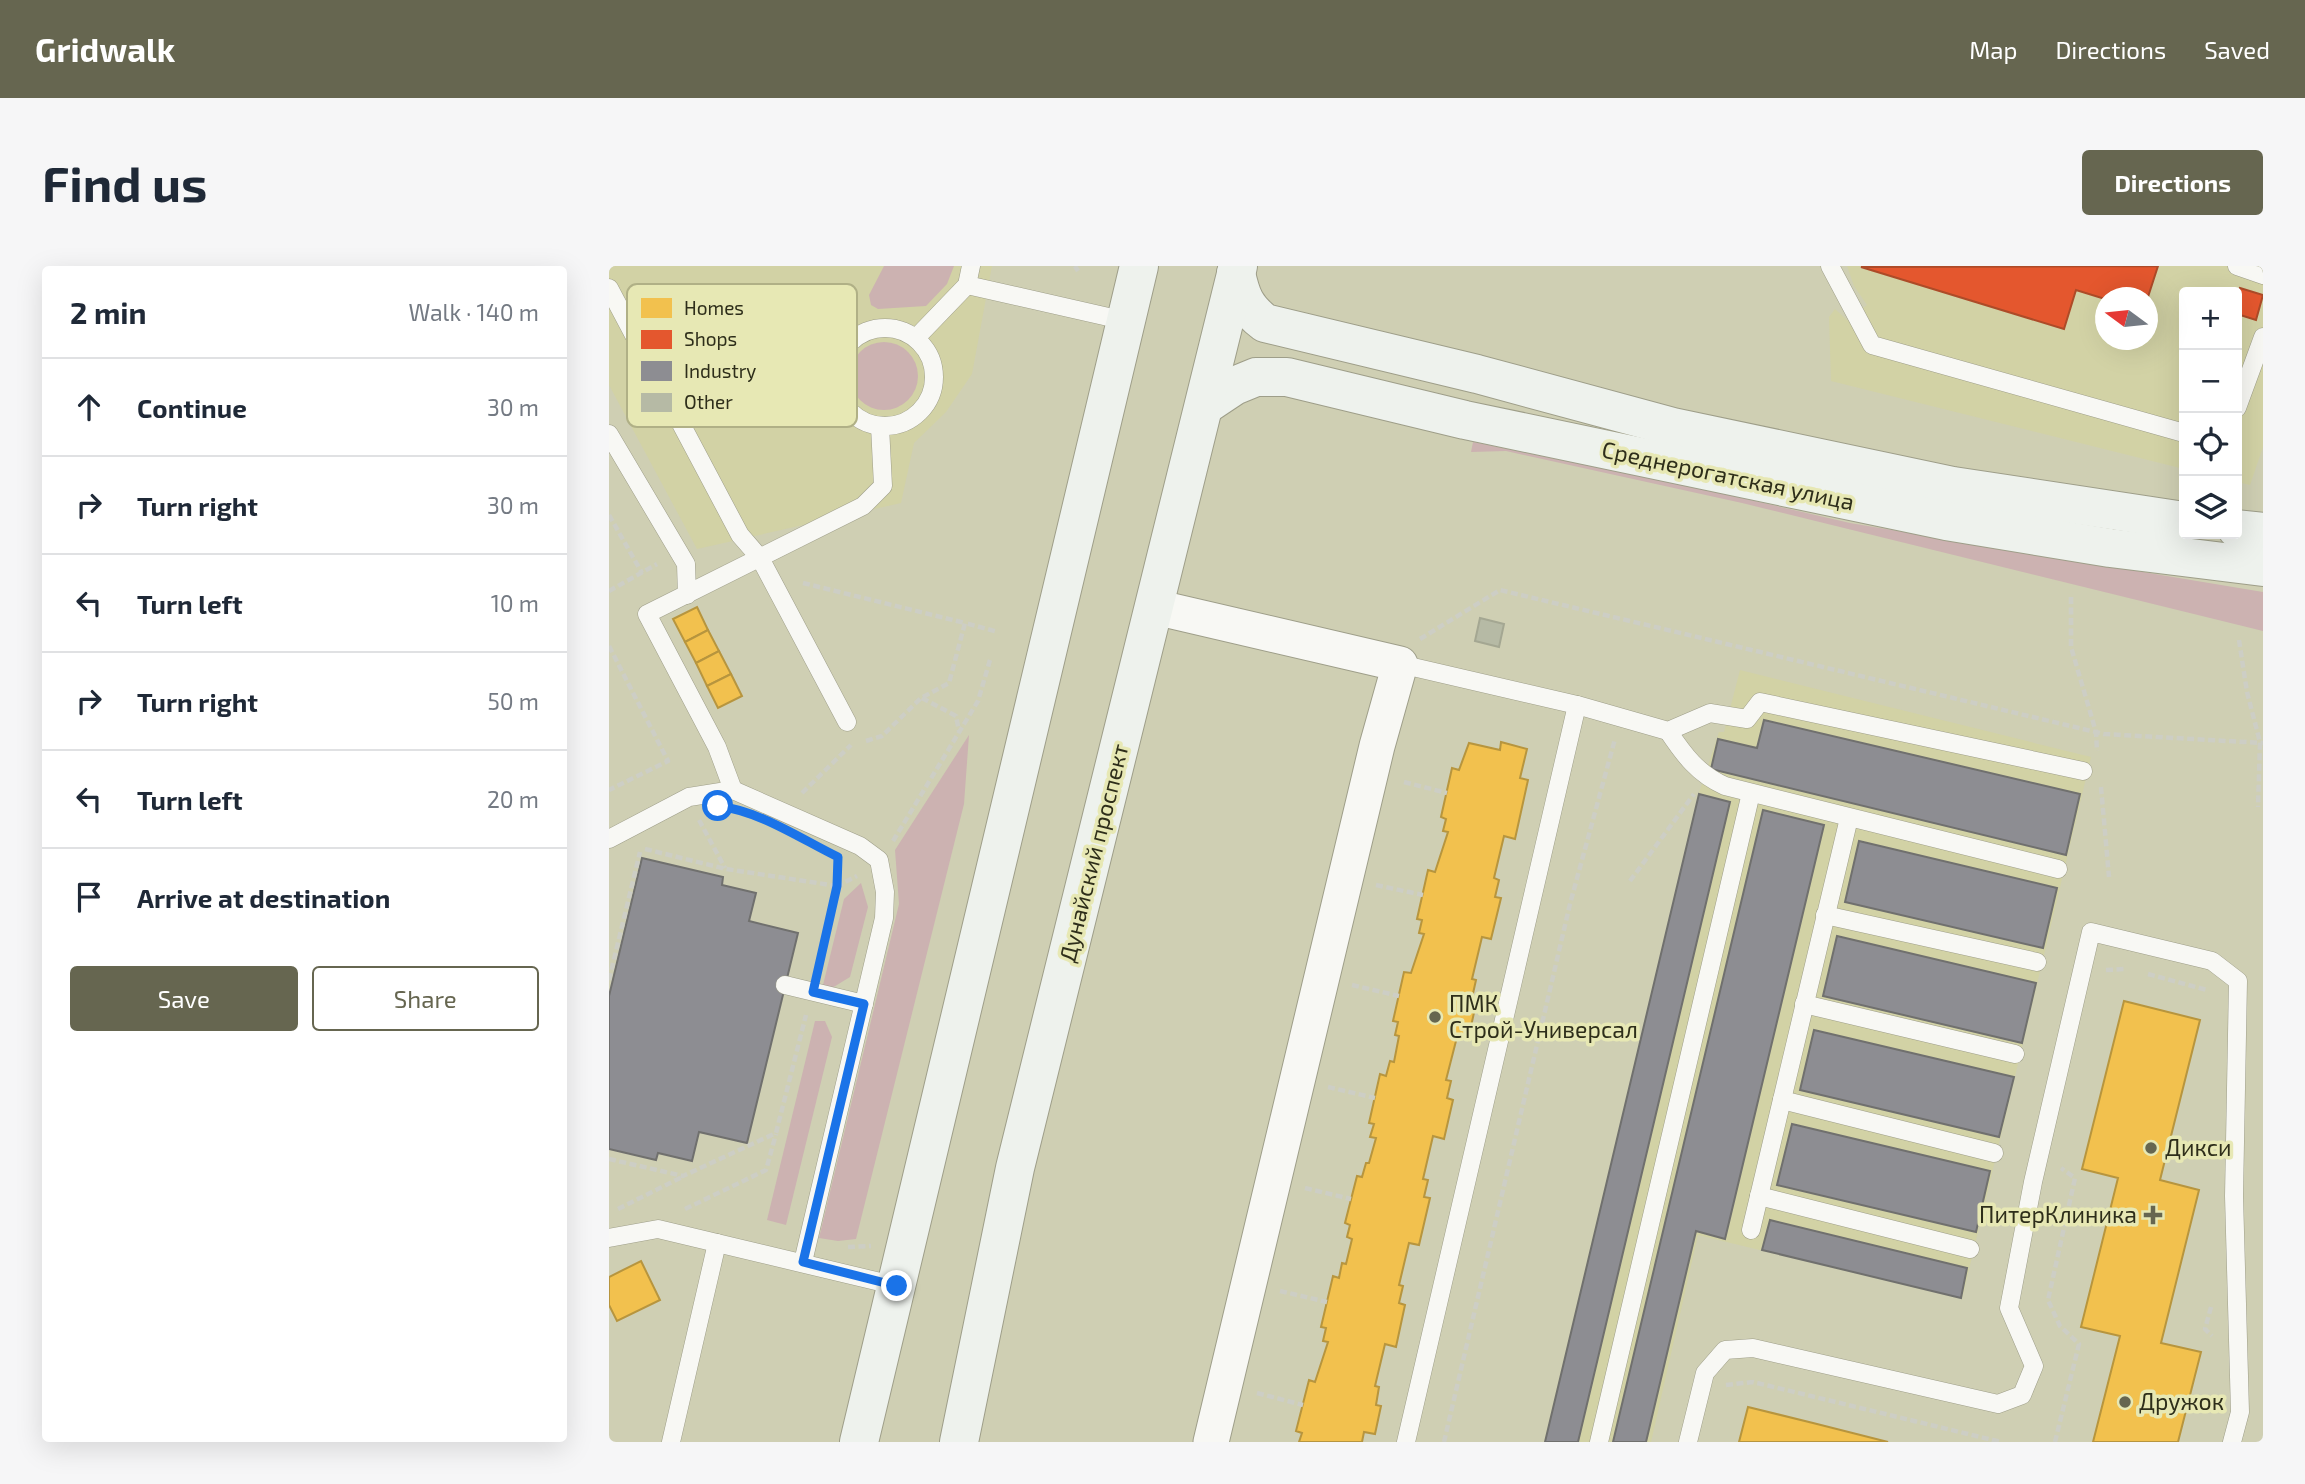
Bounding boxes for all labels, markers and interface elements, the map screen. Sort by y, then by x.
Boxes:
text: Gridwalk [35,29,175,69]
text: Map [1969,35,2017,64]
text: Directions [2055,35,2166,64]
text: Saved [2204,35,2270,64]
button: Directions [2082,150,2263,215]
text: Find us [42,153,207,212]
legend [627,284,857,427]
north arrow [2095,287,2158,350]
map controls [2179,287,2242,539]
button: + [2179,287,2242,350]
text: 2 min [70,294,147,330]
text: Homes [684,296,744,319]
text: Walk · 140 m [408,298,539,326]
text: Shops [684,327,737,350]
button: − [2179,350,2242,413]
text: Industry [684,359,756,382]
icon: ahead [70,388,108,426]
text: Other [684,390,733,413]
text: Continue [137,392,247,423]
text: 30 m [487,393,539,421]
button: locate [2179,413,2242,476]
street label: Среднерогатская улица [1599,435,1857,516]
button: layers [2179,476,2242,539]
icon: right [70,486,108,524]
text: Turn right [137,490,258,521]
text: 30 m [487,491,539,519]
icon: left [70,584,108,622]
text: Turn left [137,588,243,619]
text: 10 m [491,589,539,617]
icon: right [70,682,108,720]
text: Turn right [137,686,258,717]
text: 50 m [488,687,539,715]
street label: Дунайский проспект [1052,741,1135,965]
icon: left [70,780,108,818]
text: Turn left [137,784,243,815]
text: 20 m [487,785,539,813]
route start [702,790,733,821]
icon: arrive [70,878,108,916]
text: Arrive at destination [137,882,390,913]
button: Save [70,966,298,1031]
button: Share [312,966,539,1031]
place label: ПМК Строй-Универсал [1449,989,1638,1043]
marker: ПМК Строй-Универсал [1427,1009,1443,1025]
place label: Дикси [2165,1133,2232,1161]
marker: Дикси [2143,1140,2159,1156]
place label: ПитерКлиника [1979,1200,2137,1228]
marker: ПитерКлиника [2143,1205,2163,1225]
route end [881,1270,912,1301]
place label: Дружок [2139,1387,2224,1416]
marker: Дружок [2117,1394,2133,1410]

